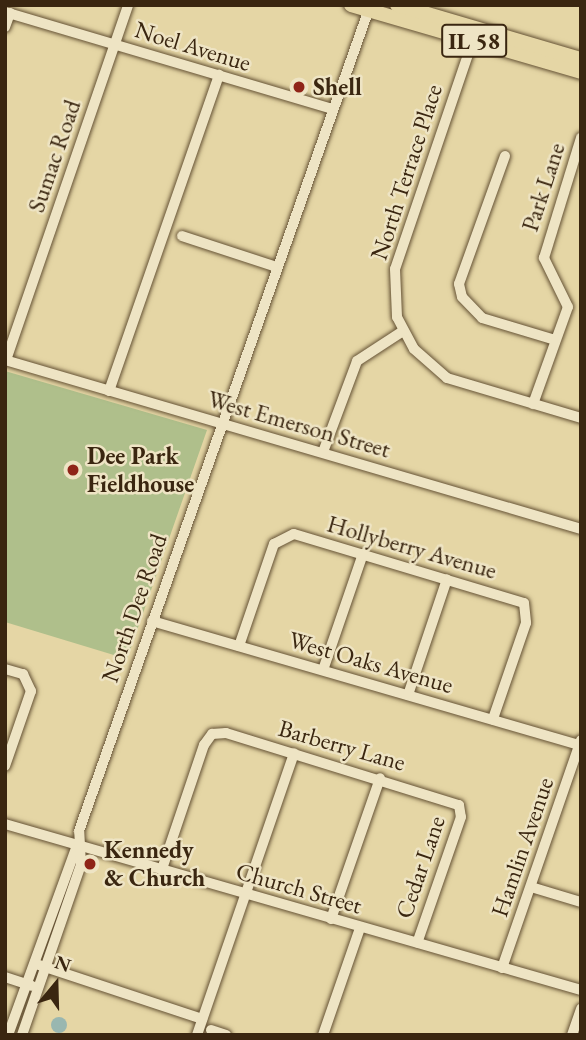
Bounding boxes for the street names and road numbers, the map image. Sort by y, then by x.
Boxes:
street label: Noel Avenue [132,15,254,77]
road number: IL 58 [441,22,507,60]
street label: North Terrace Place [364,81,448,263]
street label: Sumac Road [21,96,87,216]
street label: Park Lane [515,139,571,235]
street label: West Emerson Street [204,384,394,464]
street label: Hollyberry Avenue [324,509,500,585]
street label: North Dee Road [95,530,173,686]
street label: West Oaks Avenue [286,625,456,699]
street label: Barberry Lane [275,713,409,777]
street label: Hamlin Avenue [485,773,559,921]
street label: Cedar Lane [389,812,451,922]
street label: Church Street [233,856,365,920]

